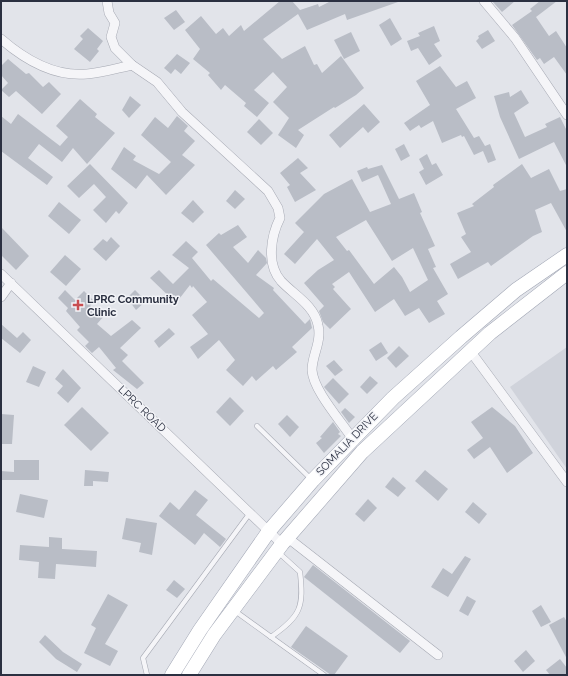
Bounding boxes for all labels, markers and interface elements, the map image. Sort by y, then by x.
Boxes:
place label: LPRC Community Clinic [87,293,179,319]
marker: LPRC Community Clinic [72,299,84,311]
street label: LPRC ROAD [115,383,169,435]
street label: SOMALIA DRIVE [313,409,381,478]

